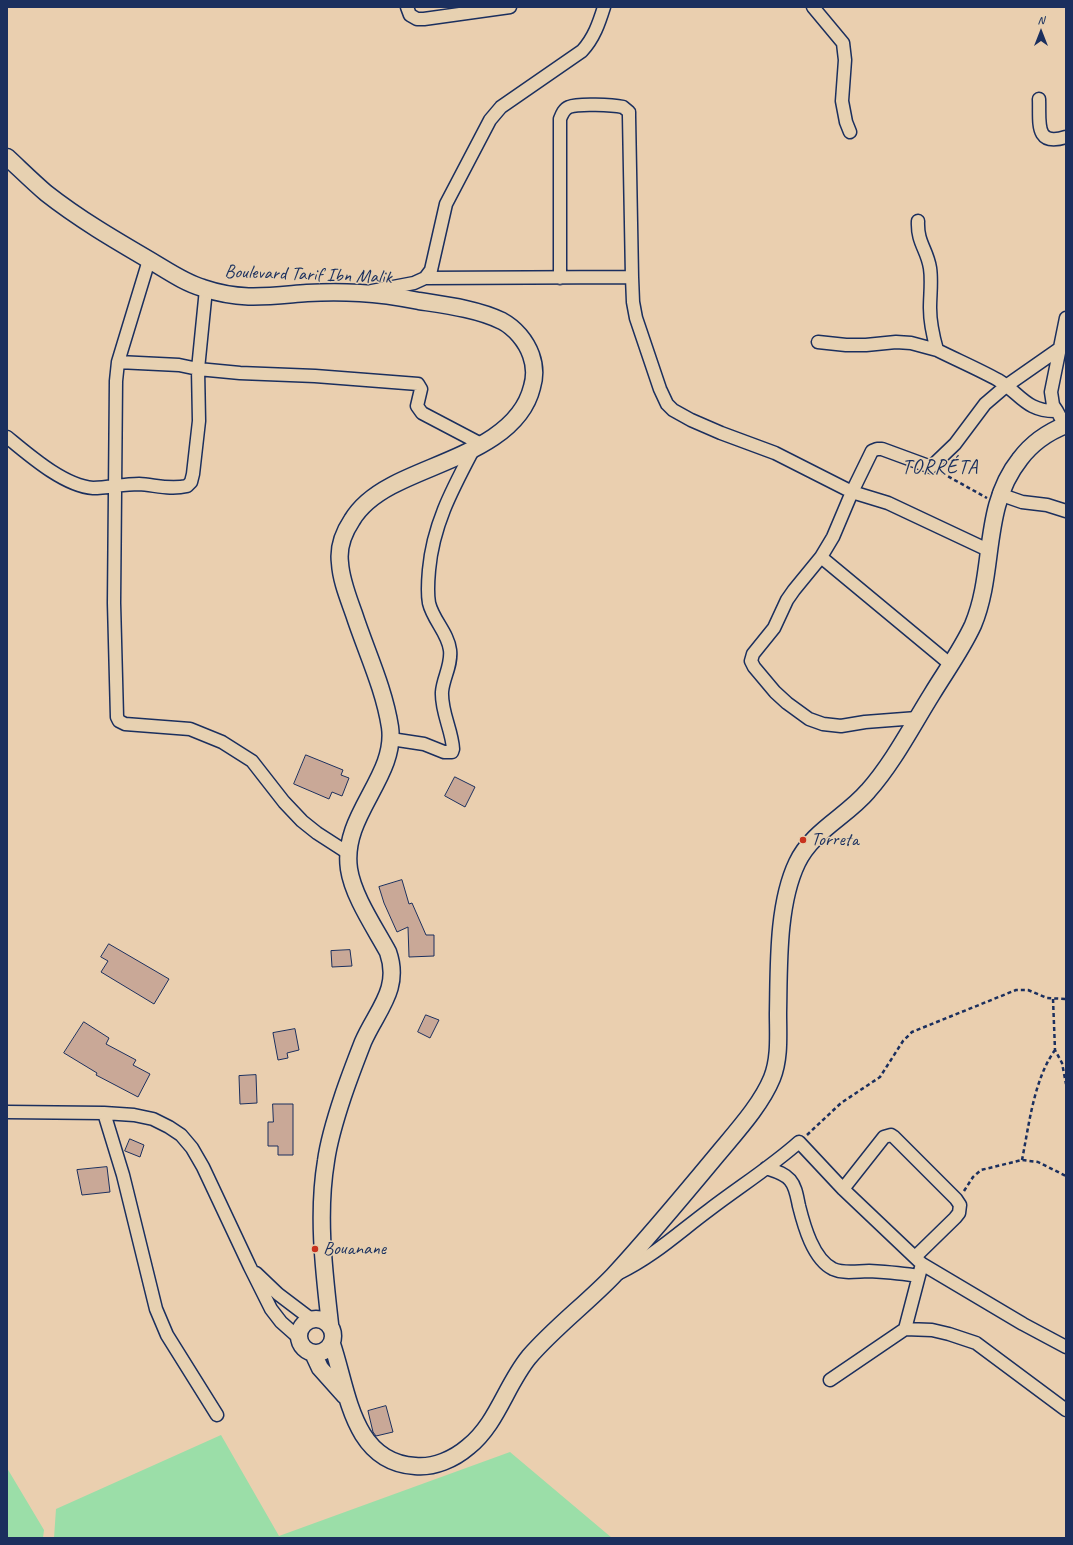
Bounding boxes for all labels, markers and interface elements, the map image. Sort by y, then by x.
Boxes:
north arrow [1021,12,1061,52]
text: N [1038,13,1044,27]
street label: Boulevard Tarif Ibn Malik [224,261,392,289]
district label: TORRÉTA [902,456,978,480]
place label: Torreta [811,829,859,851]
marker: Torreta [798,835,808,845]
place label: Bouanane [323,1238,386,1260]
marker: Bouanane [310,1244,320,1254]

